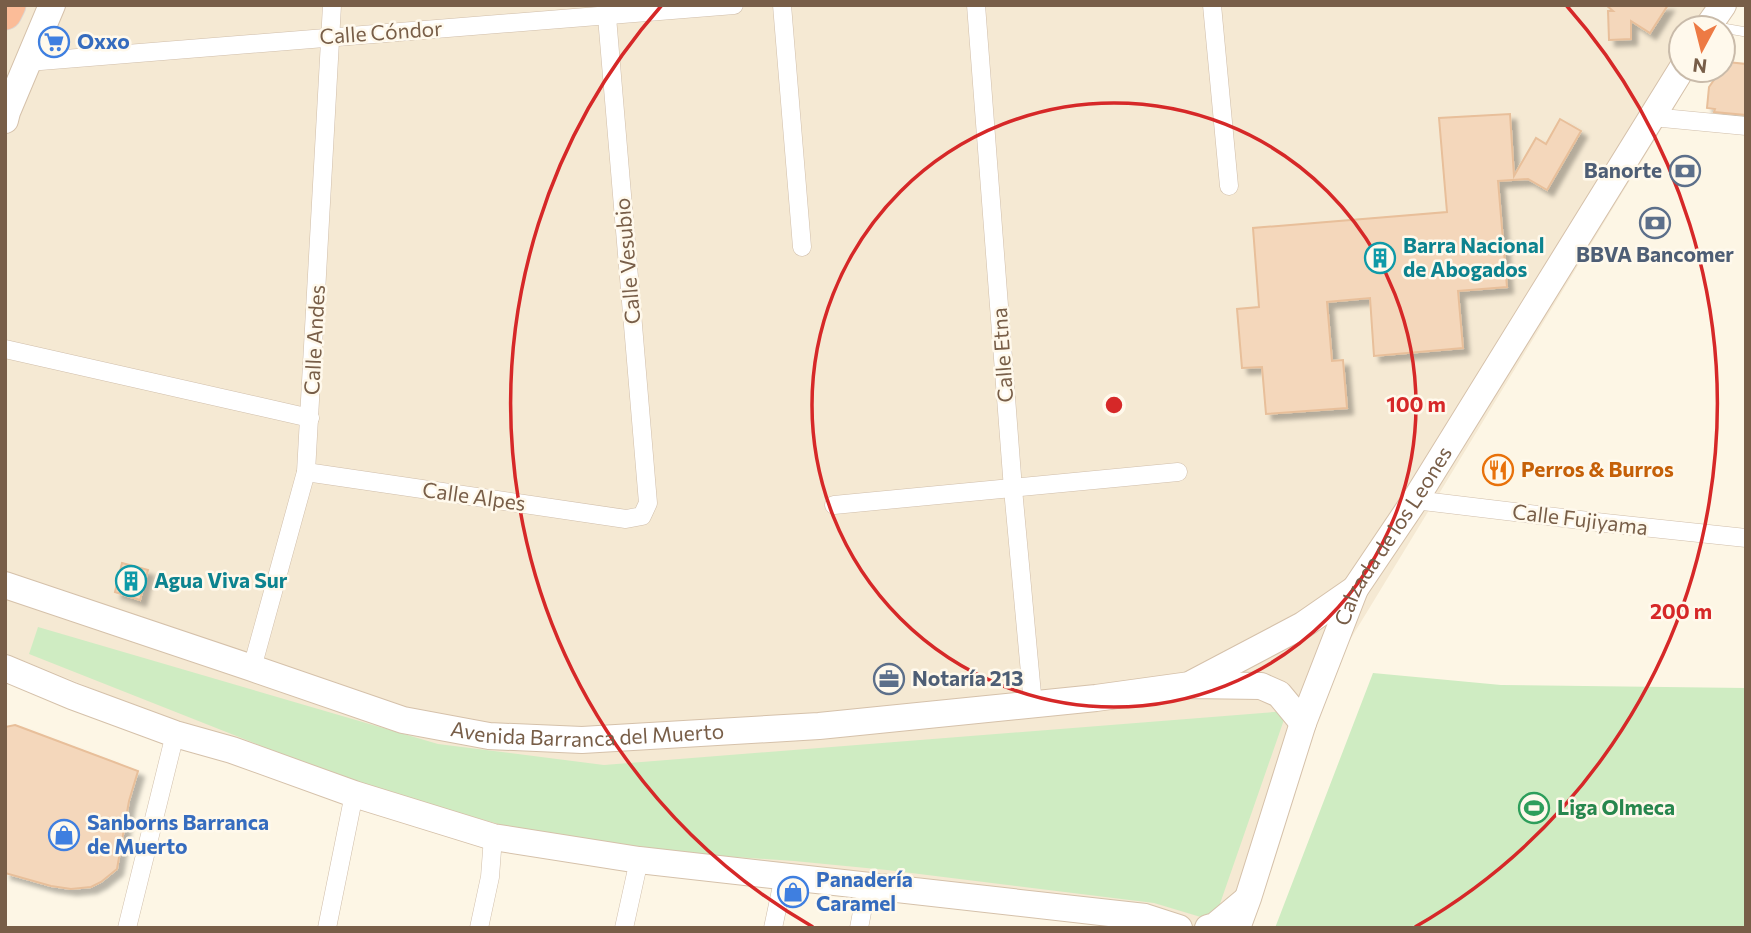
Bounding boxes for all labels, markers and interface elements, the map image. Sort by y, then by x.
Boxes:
north arrow [1667,14,1737,84]
street label: Calle Cóndor [319,15,443,48]
supermarket icon: Oxxo [37,25,71,59]
place label: Oxxo [77,28,130,53]
text: N [1691,54,1708,79]
bank icon: Banorte [1668,154,1702,188]
place label: Banorte [1584,157,1662,182]
street label: Calle Vesubio [609,197,644,325]
bank icon: BBVA Bancomer [1638,206,1672,240]
place label: Barra Nacional de Abogados [1403,232,1545,281]
building icon: Barra Nacional de Abogados [1363,241,1397,275]
place label: BBVA Bancomer [1576,241,1734,266]
street label: Calle Andes [298,284,329,396]
street label: Calle Etna [986,307,1017,403]
text: 100 m [1386,391,1446,416]
centre of rings [1102,393,1126,417]
street label: Calzada de los Leones [1328,441,1456,629]
restaurant icon: Perros & Burros [1481,453,1515,487]
place label: Perros & Burros [1521,456,1674,481]
street label: Calle Alpes [421,476,527,515]
street label: Calle Fujiyama [1511,498,1649,539]
building icon: Agua Viva Sur [114,564,148,598]
place label: Agua Viva Sur [154,567,288,592]
text: 200 m [1650,598,1712,623]
office icon: Notaría 213 [872,662,906,696]
place label: Notaría 213 [912,665,1023,690]
street label: Avenida Barranca del Muerto [449,715,725,751]
sports icon: Liga Olmeca [1517,791,1551,825]
place label: Liga Olmeca [1557,794,1675,819]
place label: Sanborns Barranca de Muerto [87,809,269,858]
shop icon: Sanborns Barranca de Muerto [47,818,81,852]
place label: Panadería Caramel [816,866,913,915]
shop icon: Panadería Caramel [776,875,810,909]

